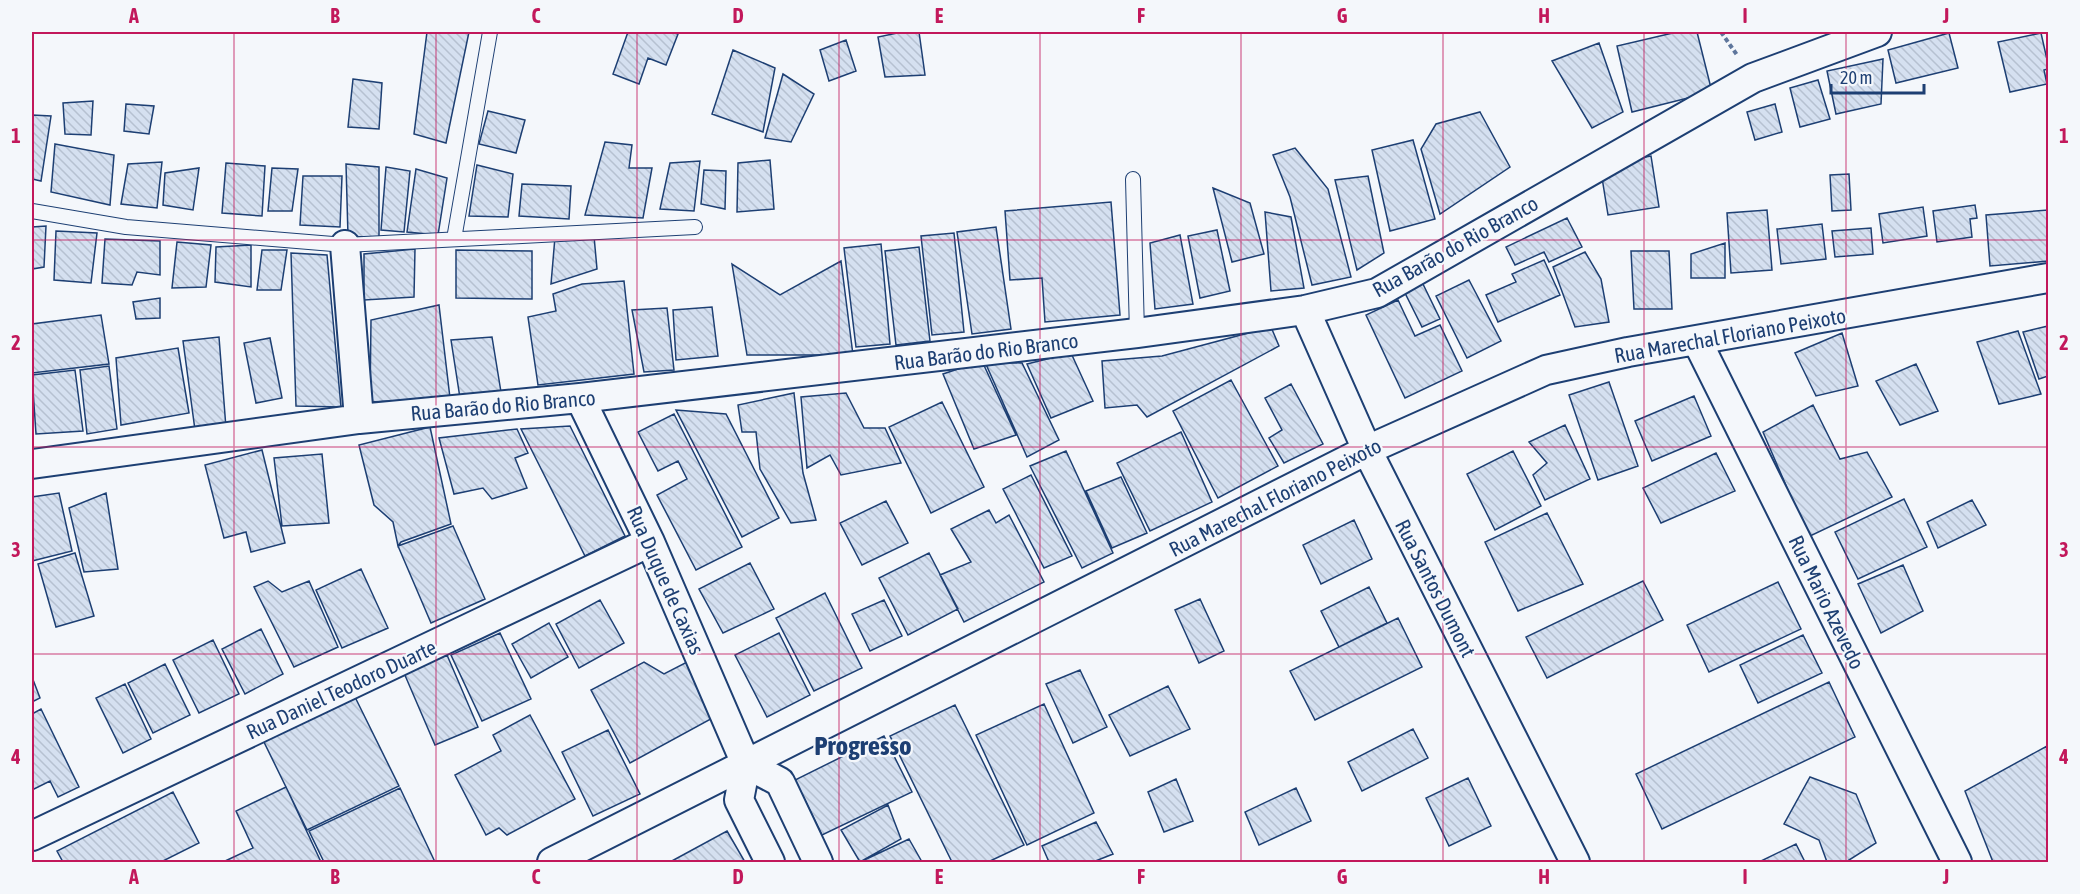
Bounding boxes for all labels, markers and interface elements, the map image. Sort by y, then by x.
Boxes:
text: A [128,4,139,27]
text: B [330,4,340,27]
text: C [532,4,541,27]
text: D [732,4,744,27]
text: E [935,4,944,27]
text: F [1137,4,1145,27]
text: G [1337,4,1348,27]
text: H [1538,4,1550,27]
text: I [1742,4,1748,27]
text: J [1942,4,1949,27]
scale bar [1831,57,1924,95]
text: 20 m [1840,67,1872,88]
text: 1 [11,124,21,147]
text: 1 [2059,124,2069,147]
street label: Rua Barão do Rio Branco [1368,191,1542,301]
street label: Rua Marechal Floriano Peixoto [1612,303,1848,367]
street label: Rua Barão do Rio Branco [893,328,1079,374]
text: 2 [11,331,21,354]
text: 2 [2059,331,2069,354]
street label: Rua Barão do Rio Branco [410,385,596,425]
street label: Rua Marechal Floriano Peixoto [1165,433,1385,561]
street label: Rua Duque de Caxias [623,502,709,658]
street label: Rua Santos Dumont [1391,515,1481,661]
street label: Rua Mario Azevedo [1784,531,1870,673]
text: 3 [11,538,21,561]
text: 3 [2059,538,2069,561]
street label: Rua Daniel Teodoro Duarte [242,634,440,744]
district label: Progresso [814,730,912,761]
text: 4 [10,745,21,768]
text: 4 [2058,745,2069,768]
text: A [128,865,139,888]
text: B [330,865,340,888]
text: C [532,865,541,888]
text: D [732,865,744,888]
text: E [935,865,944,888]
text: F [1137,865,1145,888]
text: G [1337,865,1348,888]
text: H [1538,865,1550,888]
text: I [1742,865,1748,888]
text: J [1942,865,1949,888]

